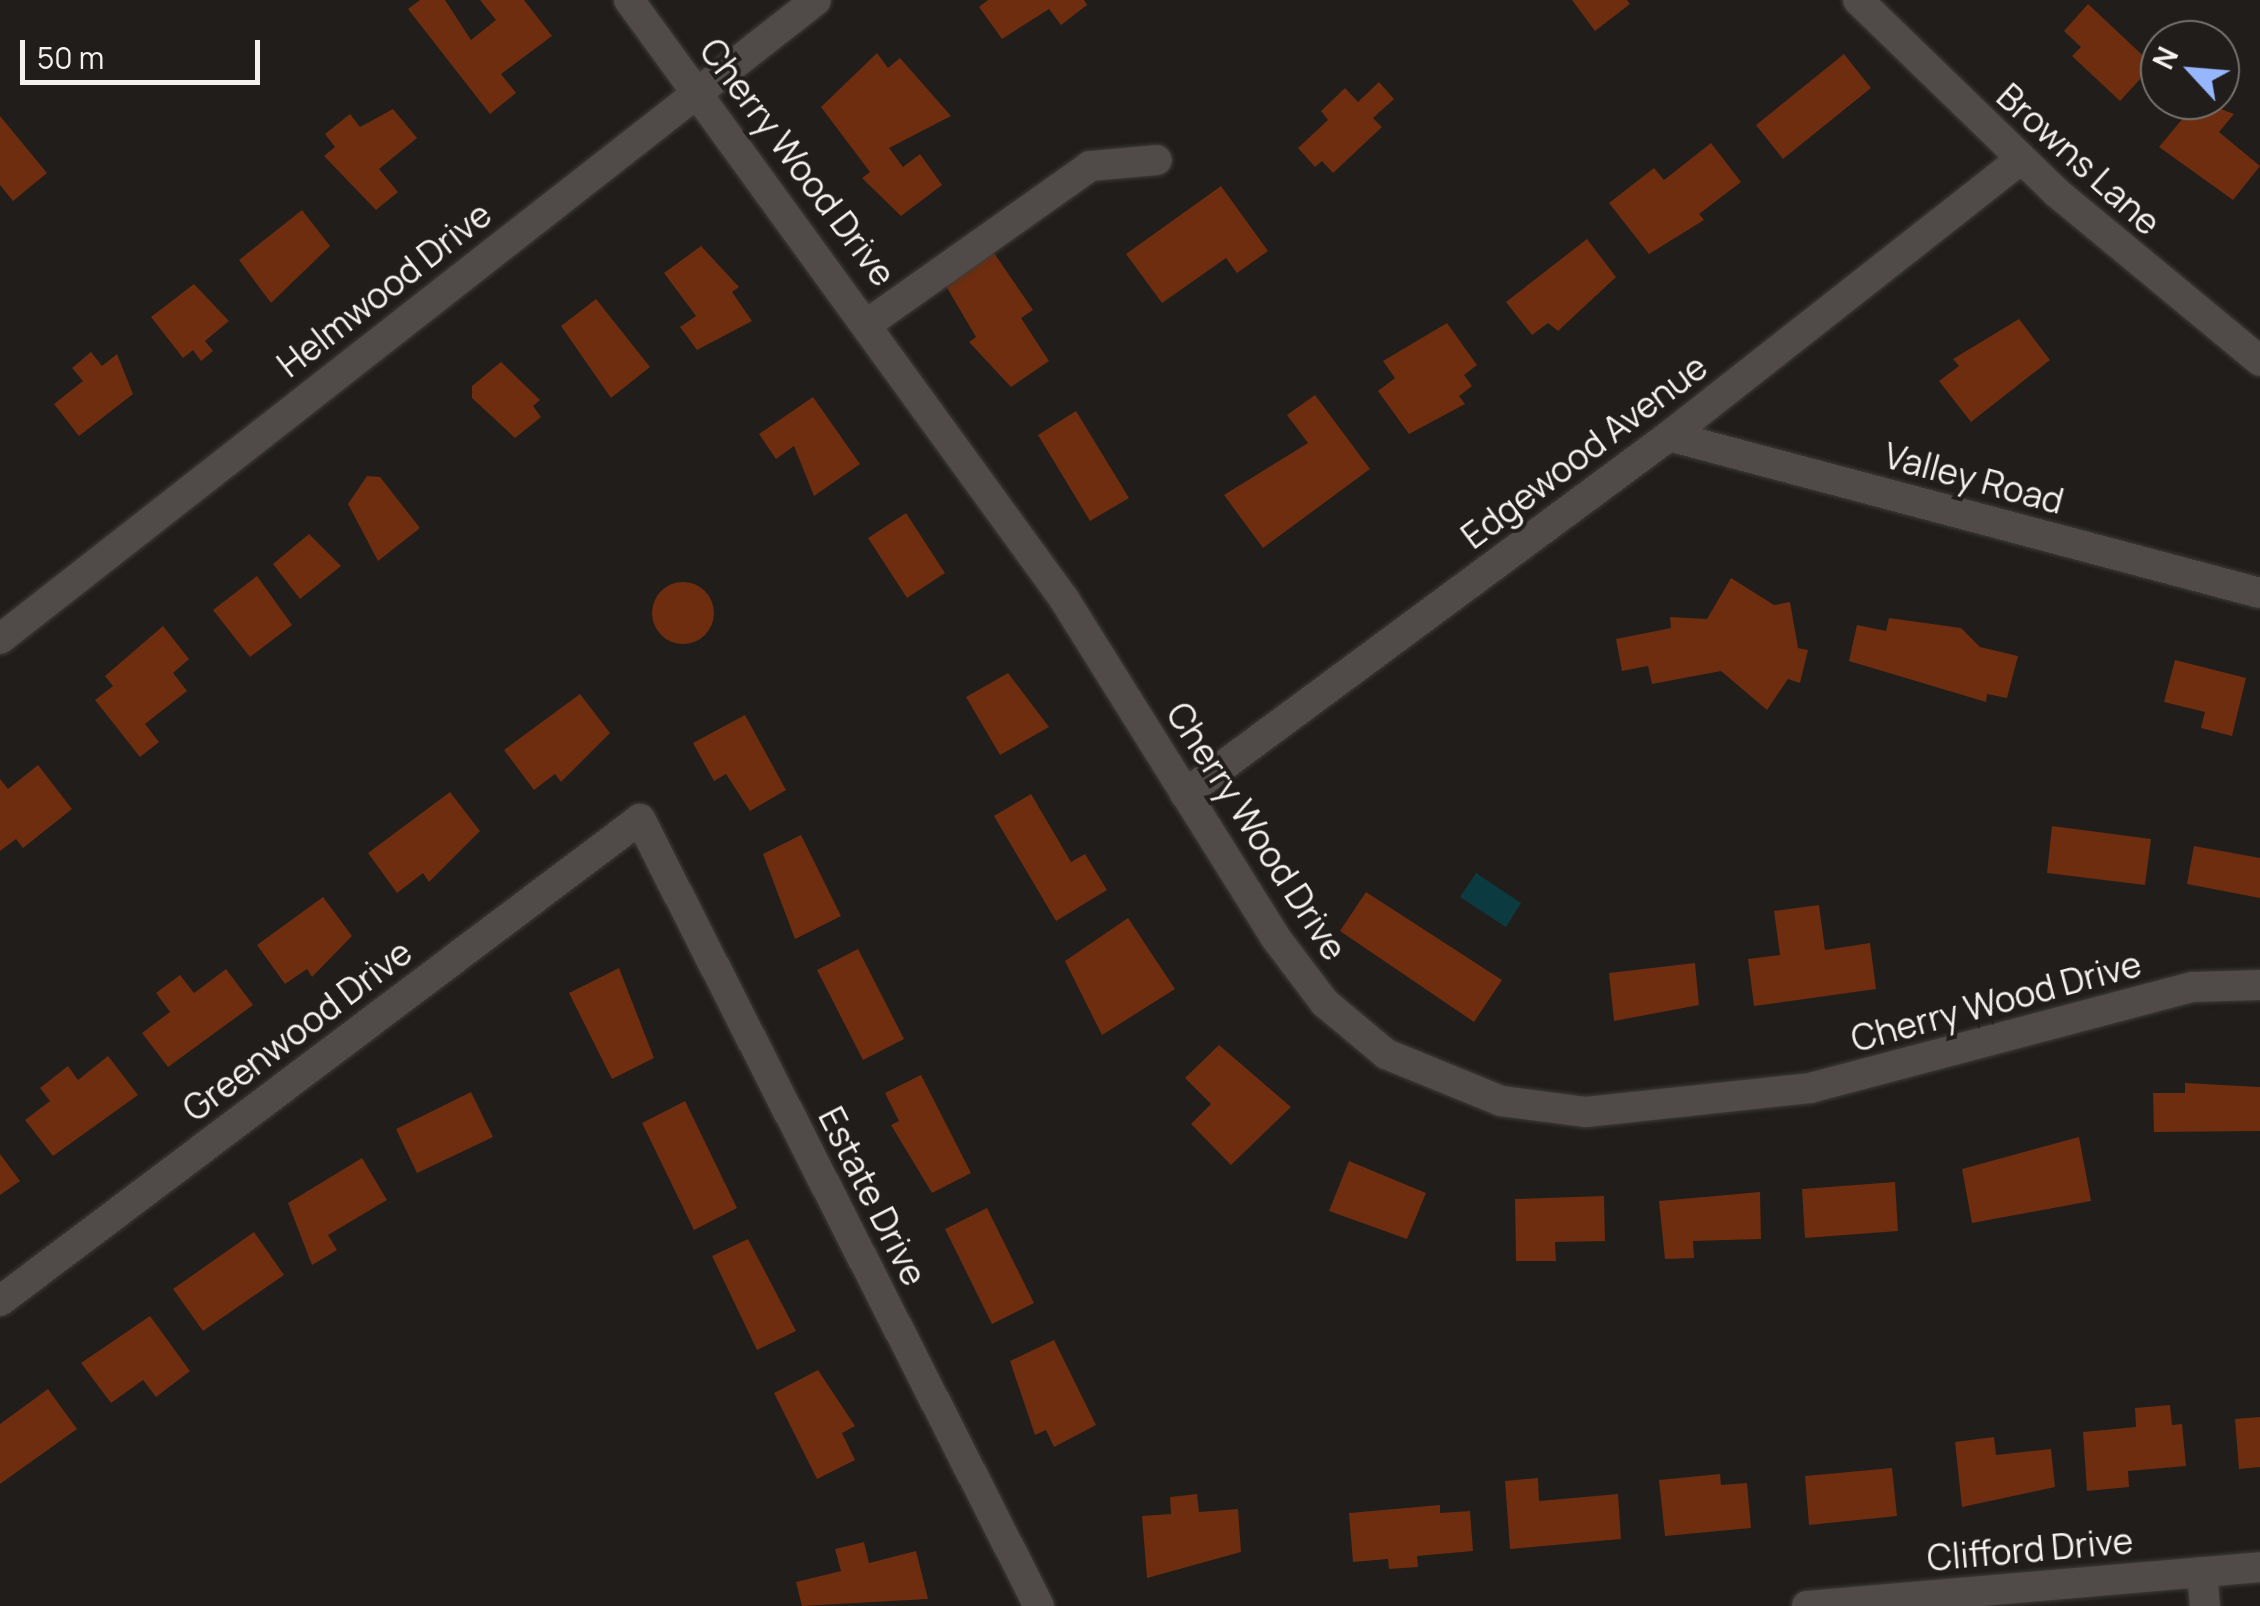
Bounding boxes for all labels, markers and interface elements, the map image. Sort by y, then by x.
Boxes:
scale bar [25,20,265,82]
north arrow [2140,20,2240,120]
street label: Cherry Wood Drive [691,30,905,294]
text: 50 m [37,37,104,78]
text: N [2143,40,2186,75]
street label: Browns Lane [1989,75,2169,243]
street label: Helmwood Drive [269,193,499,385]
street label: Edgewood Avenue [1453,345,1715,557]
street label: Valley Road [1880,434,2068,522]
street label: Cherry Wood Drive [1158,694,1356,968]
street label: Greenwood Drive [174,930,420,1130]
street label: Cherry Wood Drive [1846,942,2146,1060]
street label: Estate Drive [810,1100,936,1292]
street label: Clifford Drive [1925,1519,2135,1579]

